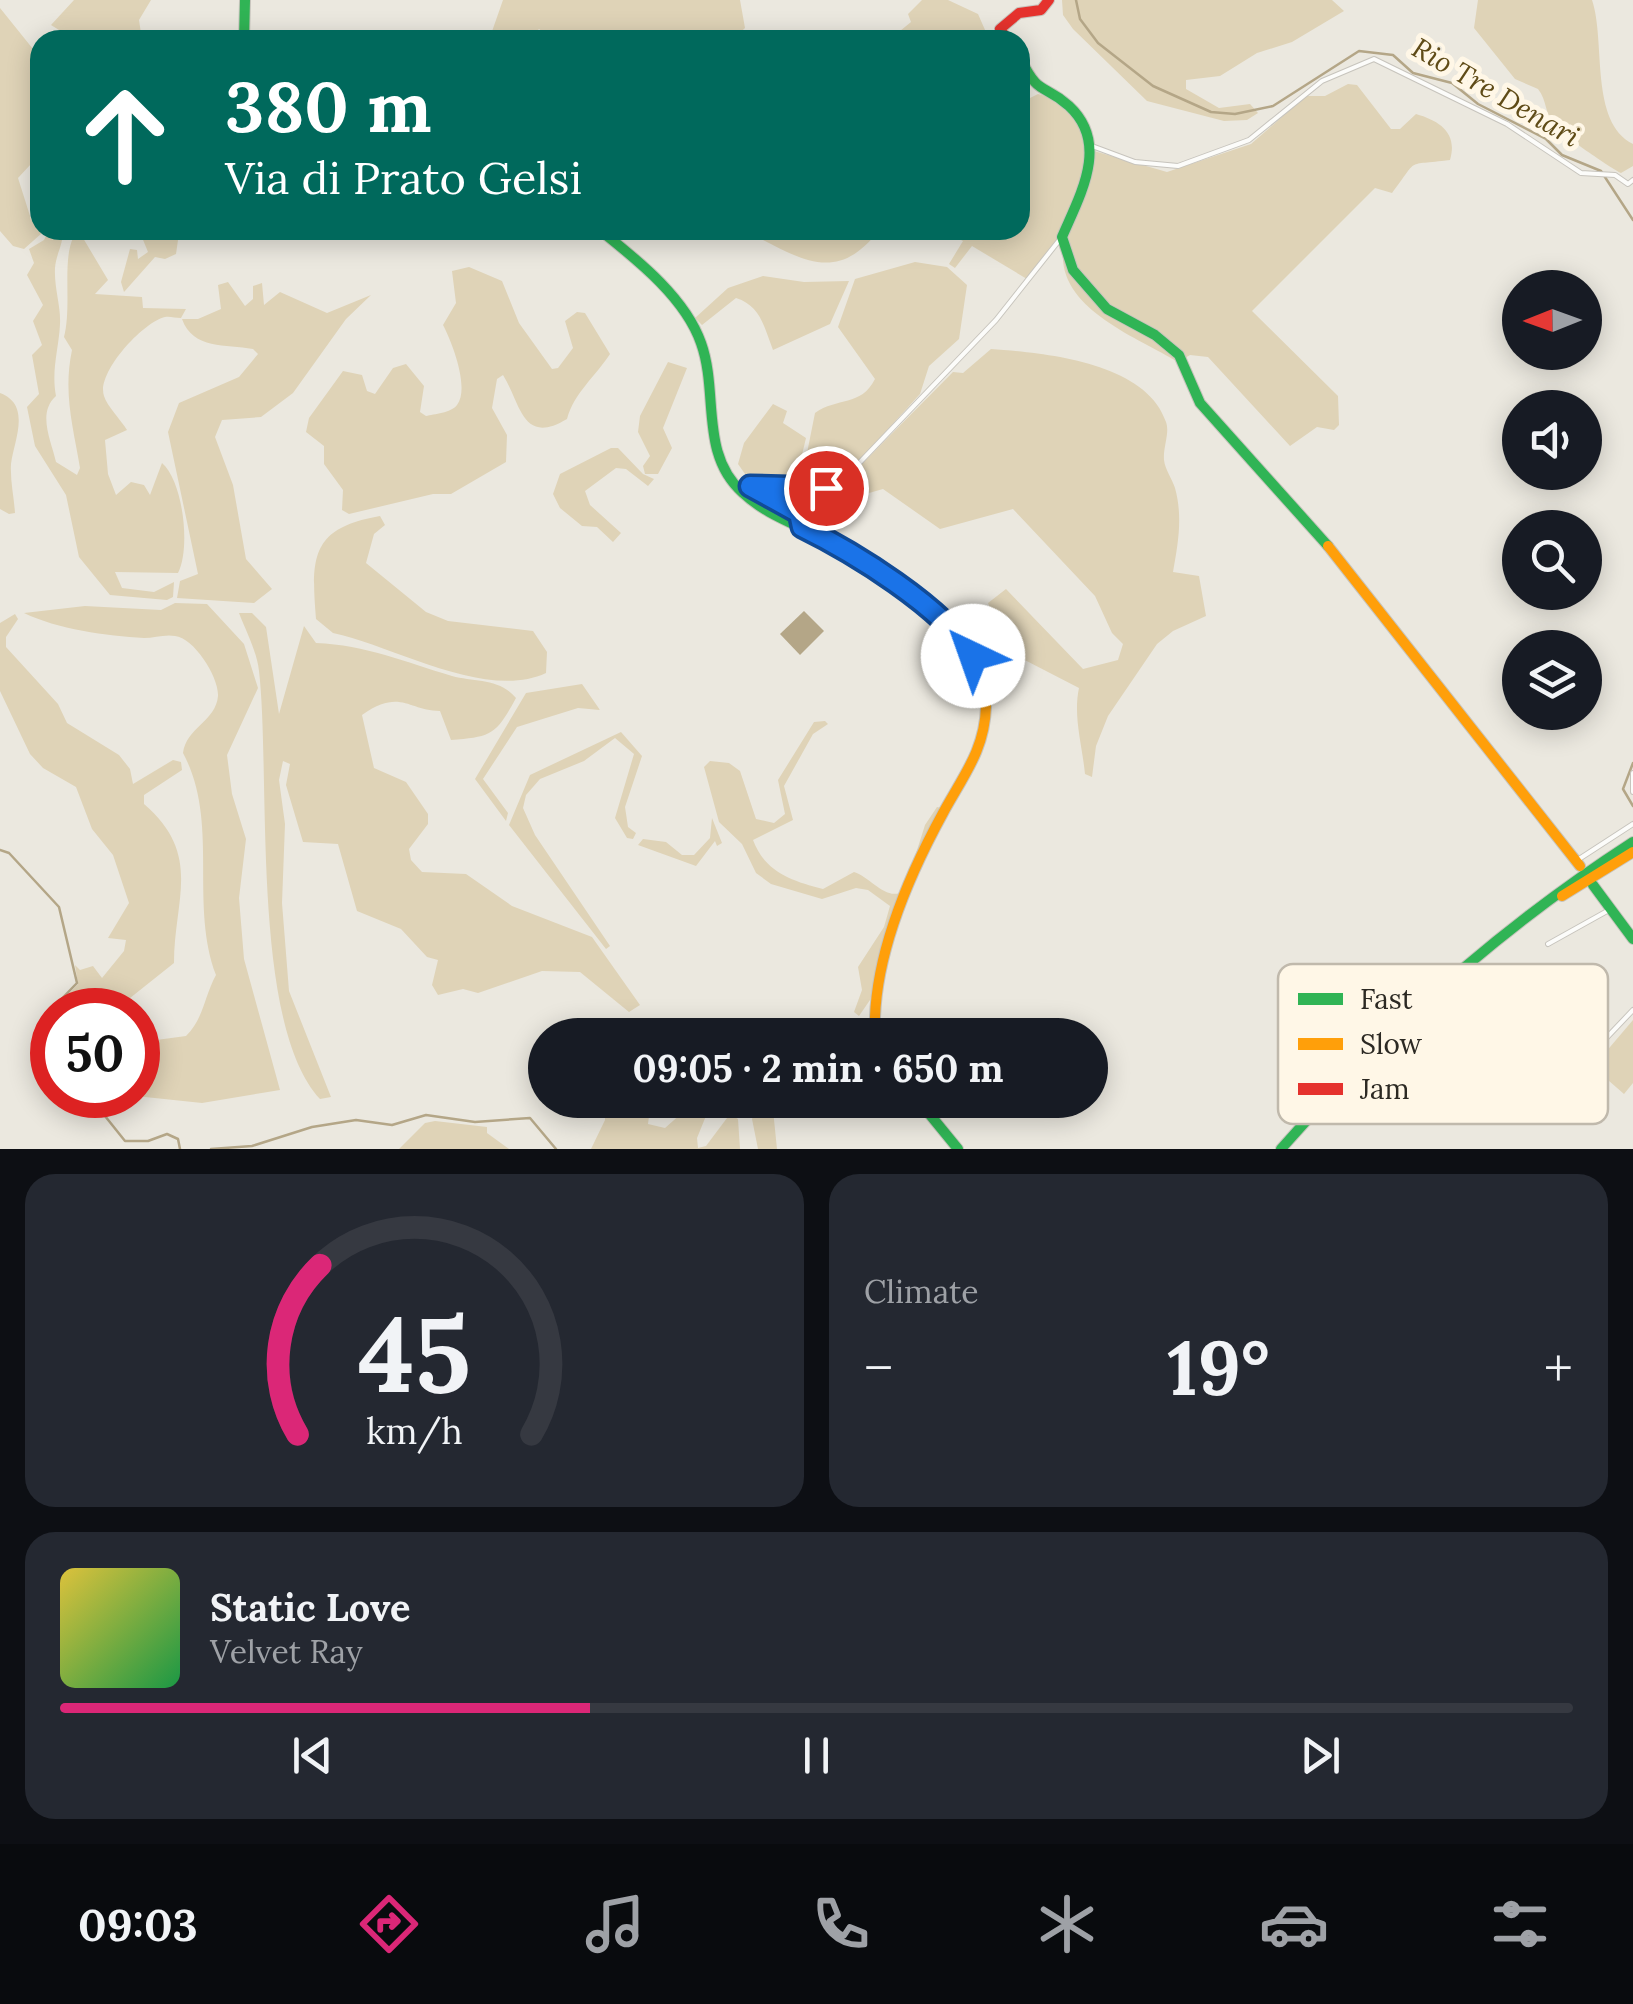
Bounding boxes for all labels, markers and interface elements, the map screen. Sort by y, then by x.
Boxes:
water label: Rio Tre Denari [1406,29,1586,155]
text: 380 m [225,62,432,151]
icon: ahead [60,70,190,200]
text: Via di Prato Gelsi [225,149,582,206]
north arrow [1502,270,1602,370]
map controls [1502,270,1602,730]
button: sound [1502,390,1602,490]
pin [784,446,869,531]
icon: arrive [799,461,854,516]
button: search [1502,510,1602,610]
position arrow [921,604,1025,708]
button: layers [1502,630,1602,730]
legend [1278,964,1608,1124]
text: Fast [1360,981,1413,1017]
speed limit sign: 50 [30,988,160,1118]
text: Slow [1360,1026,1423,1062]
text: 09:05 · 2 min · 650 m [633,1044,1003,1092]
text: Jam [1359,1071,1410,1107]
text: Climate [864,1271,979,1312]
text: 45 [358,1287,471,1420]
text: 19° [1167,1320,1270,1416]
text: − [864,1333,893,1403]
text: + [1544,1333,1573,1403]
text: km/h [366,1408,463,1454]
text: Static Love [210,1583,410,1631]
text: Velvet Ray [210,1631,363,1672]
icon: previous [285,1728,340,1783]
icon: pause [789,1728,844,1783]
icon: next [1293,1728,1348,1783]
icon: directions [354,1889,424,1959]
icon: music [580,1889,650,1959]
icon: phone [806,1889,876,1959]
icon: climate [1032,1889,1102,1959]
icon: car [1259,1889,1329,1959]
icon: filters [1485,1889,1555,1959]
text: 09:03 [78,1896,198,1953]

